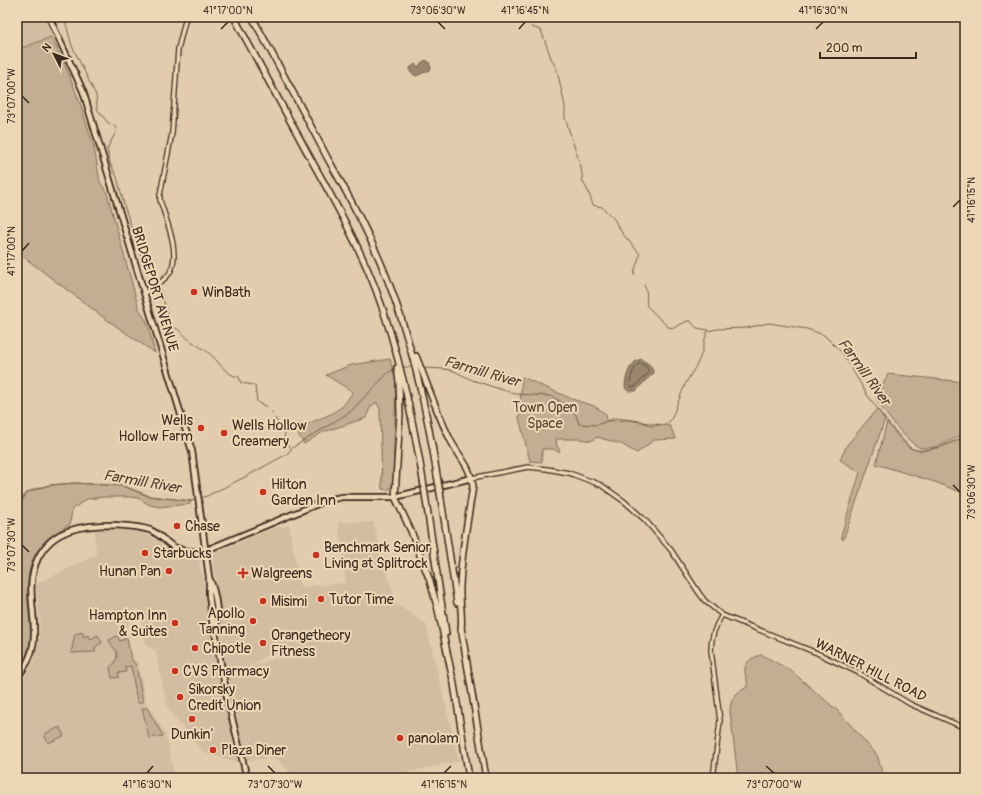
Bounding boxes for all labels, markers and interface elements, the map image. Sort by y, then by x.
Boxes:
text: 41°17'00"N [203,5,253,17]
text: 73°06'30"W [411,5,466,17]
text: 41°16'45"N [501,5,549,17]
text: 41°16'30"N [798,5,848,17]
north arrow [34,34,74,74]
scale bar [820,34,916,60]
text: N [40,40,55,55]
text: 200 m [826,41,863,56]
text: 73°07'00"W [6,68,18,124]
text: 41°16'15"N [966,177,978,223]
street label: BRIDGEPORT AVENUE [128,224,182,354]
text: 41°17'00"N [6,226,18,276]
place label: WinBath [202,284,250,301]
marker: WinBath [189,287,199,297]
water label: Farmill River [833,335,896,411]
water label: Farmill River [442,352,524,392]
park label: Town Open Space [513,399,578,432]
place label: Wells Hollow Farm [119,412,194,445]
place label: Wells Hollow Creamery [232,417,307,450]
marker: Wells Hollow Farm [196,423,206,433]
marker: Wells Hollow Creamery [219,428,229,438]
text: 73°06'30"W [966,464,978,519]
water label: Farmill River [102,466,184,498]
place label: Hilton Garden Inn [271,476,336,509]
marker: Hilton Garden Inn [258,487,268,497]
text: 73°07'30"W [6,517,18,572]
place label: Chase [185,518,220,535]
marker: Chase [172,521,182,531]
place label: Benchmark Senior Living at Splitrock [324,539,431,572]
place label: Starbucks [153,545,212,562]
marker: Starbucks [140,548,150,558]
marker: Benchmark Senior Living at Splitrock [311,550,321,560]
place label: Hunan Pan [99,563,161,580]
place label: Walgreens [251,565,313,582]
marker: Hunan Pan [164,566,174,576]
marker: Walgreens [238,568,248,578]
place label: Tutor Time [329,591,394,608]
place label: Misimi [271,593,307,610]
marker: Tutor Time [316,594,326,604]
marker: Misimi [258,596,268,606]
place label: Apollo Tanning [199,605,245,638]
place label: Hampton Inn & Suites [89,607,168,640]
marker: Apollo Tanning [248,616,258,626]
marker: Hampton Inn & Suites [170,618,180,628]
place label: Orangetheory Fitness [271,627,350,660]
street label: WARNER HILL ROAD [812,635,930,706]
marker: Orangetheory Fitness [258,638,268,648]
place label: Chipotle [203,640,251,657]
marker: Chipotle [190,643,200,653]
place label: CVS Pharmacy [183,663,269,680]
marker: CVS Pharmacy [170,666,180,676]
place label: Sikorsky Credit Union [188,681,261,714]
marker: Sikorsky Credit Union [175,692,185,702]
marker: Dunkin' [187,714,197,724]
place label: Dunkin' [171,726,213,743]
place label: panolam [408,730,459,747]
marker: panolam [395,733,405,743]
place label: Plaza Diner [221,742,286,759]
marker: Plaza Diner [208,745,218,755]
text: 41°16'30"N [122,779,172,791]
text: 73°07'30"W [248,779,303,791]
text: 41°16'15"N [421,779,467,791]
text: 73°07'00"W [746,779,802,791]

